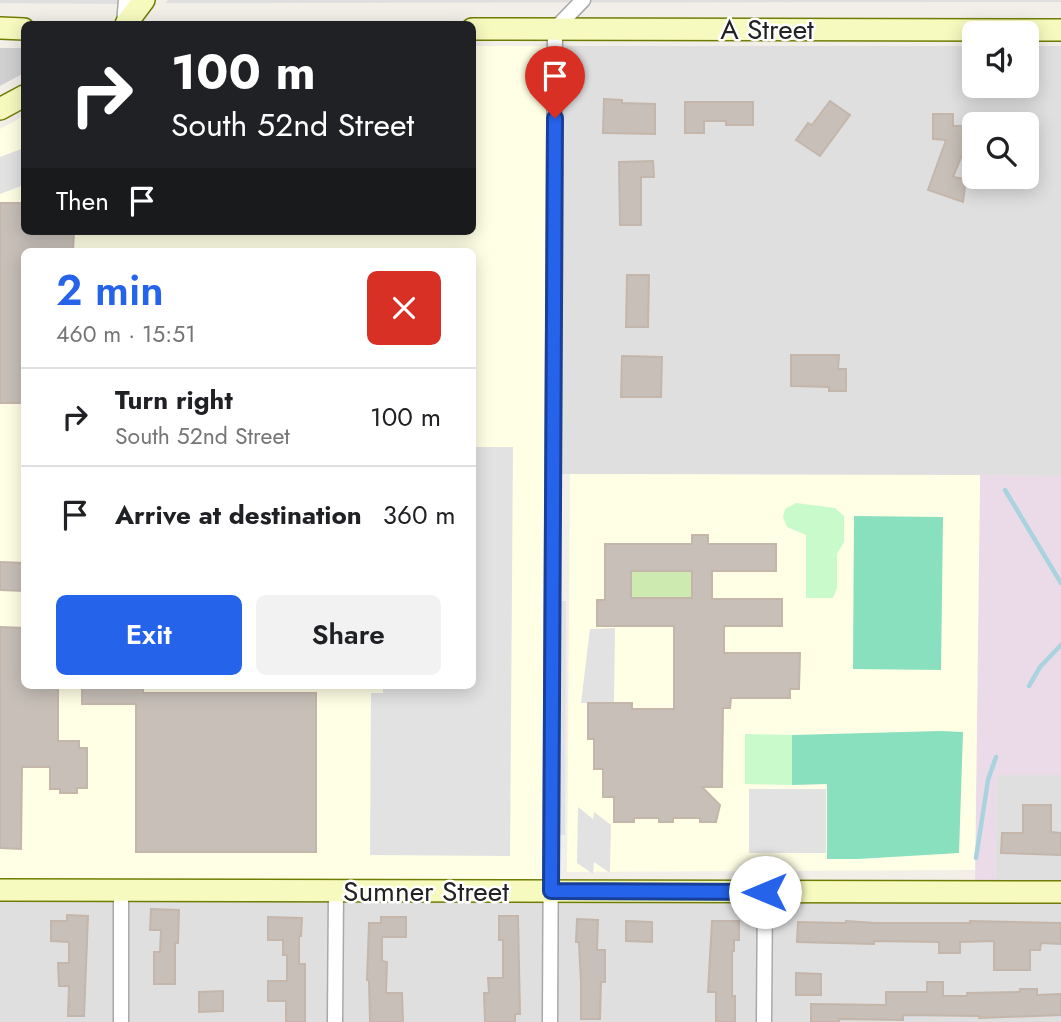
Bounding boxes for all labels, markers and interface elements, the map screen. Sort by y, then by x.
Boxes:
street label: A Street [720,9,814,50]
map controls [962,21,1039,189]
button: sound [962,21,1039,98]
text: 100 m [171,37,316,107]
pin [525,46,585,118]
icon: right [56,49,147,140]
icon: arrive [536,57,574,95]
text: South 52nd Street [171,102,414,148]
button: search [962,112,1039,189]
text: Then [56,182,109,220]
icon: arrive [123,182,161,220]
text: 2 min [56,260,164,321]
button: close [367,271,441,345]
text: 460 m · 15:51 [56,317,196,351]
text: Turn right [115,381,233,419]
icon: right [56,398,94,436]
text: 100 m [370,398,441,436]
text: South 52nd Street [115,419,290,453]
icon: arrive [56,496,94,534]
text: Arrive at destination [115,496,362,534]
text: 360 m [383,496,456,534]
button: Exit [56,595,242,675]
button: Share [256,595,441,675]
position arrow [728,855,802,929]
street label: Sumner Street [343,871,509,912]

